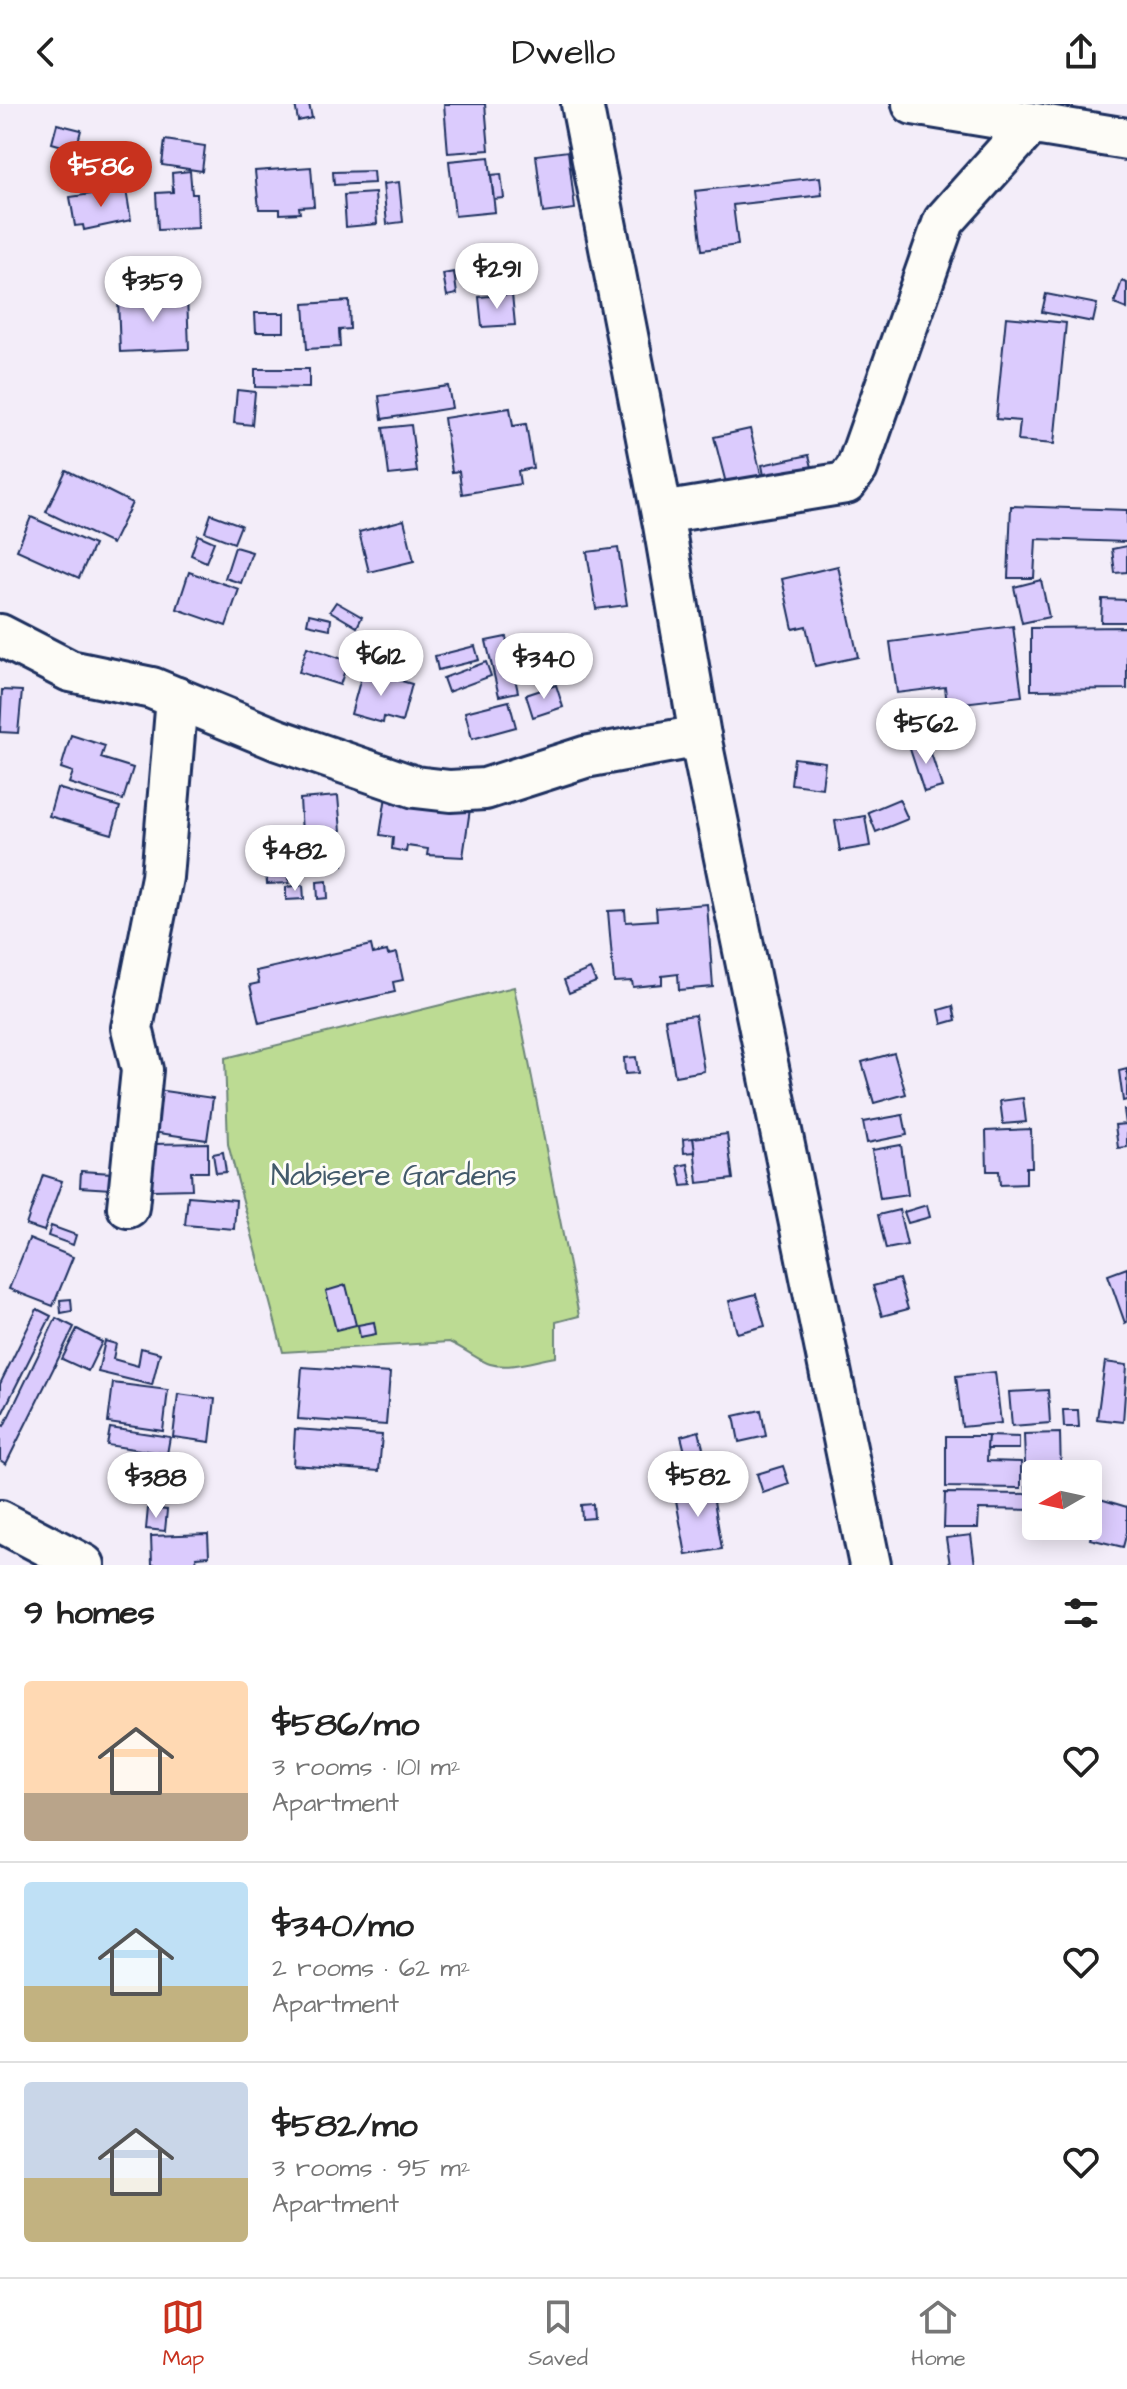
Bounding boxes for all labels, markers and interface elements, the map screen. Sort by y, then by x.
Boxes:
text: Dwello [512,27,615,78]
icon: back [24,30,68,74]
icon: share [1059,30,1103,74]
pin: $586 [54,141,148,209]
text: $586 [68,149,134,185]
pin: $291 [450,243,544,311]
text: $291 [473,251,521,287]
pin: $359 [106,256,200,324]
text: $359 [123,264,183,300]
pin: $612 [334,630,428,698]
pin: $340 [497,633,591,701]
text: $612 [357,638,405,674]
text: $340 [513,641,575,677]
pin: $562 [879,698,973,766]
text: $562 [894,706,958,742]
pin: $482 [248,825,342,893]
text: $482 [263,833,327,869]
park label: Nabisere Gardens [271,1155,517,1197]
pin: $582 [651,1451,745,1519]
pin: $388 [109,1452,203,1520]
text: $582 [666,1459,730,1495]
text: $388 [125,1460,187,1496]
north arrow [1022,1460,1102,1540]
map controls [1022,1460,1102,1540]
text: 9 homes [24,1589,155,1637]
icon: filters [1059,1591,1103,1635]
text: $586/mo [272,1701,419,1749]
icon: home [88,1713,184,1809]
icon: heart [1059,1739,1103,1783]
text: 3 rooms · 101 m² [272,1749,460,1785]
text: Apartment [272,1785,399,1821]
text: $340/mo [272,1902,414,1950]
icon: home [88,1914,184,2010]
icon: heart [1059,1940,1103,1984]
text: 2 rooms · 62 m² [272,1950,470,1986]
text: Apartment [272,1986,399,2022]
text: $582/mo [272,2102,418,2150]
icon: home [88,2114,184,2210]
icon: heart [1059,2140,1103,2184]
text: 3 rooms · 95 m² [272,2150,471,2186]
text: Apartment [272,2186,399,2222]
tab: Map [161,2295,205,2374]
tab: Saved [528,2295,588,2374]
tab: Home [911,2295,966,2374]

